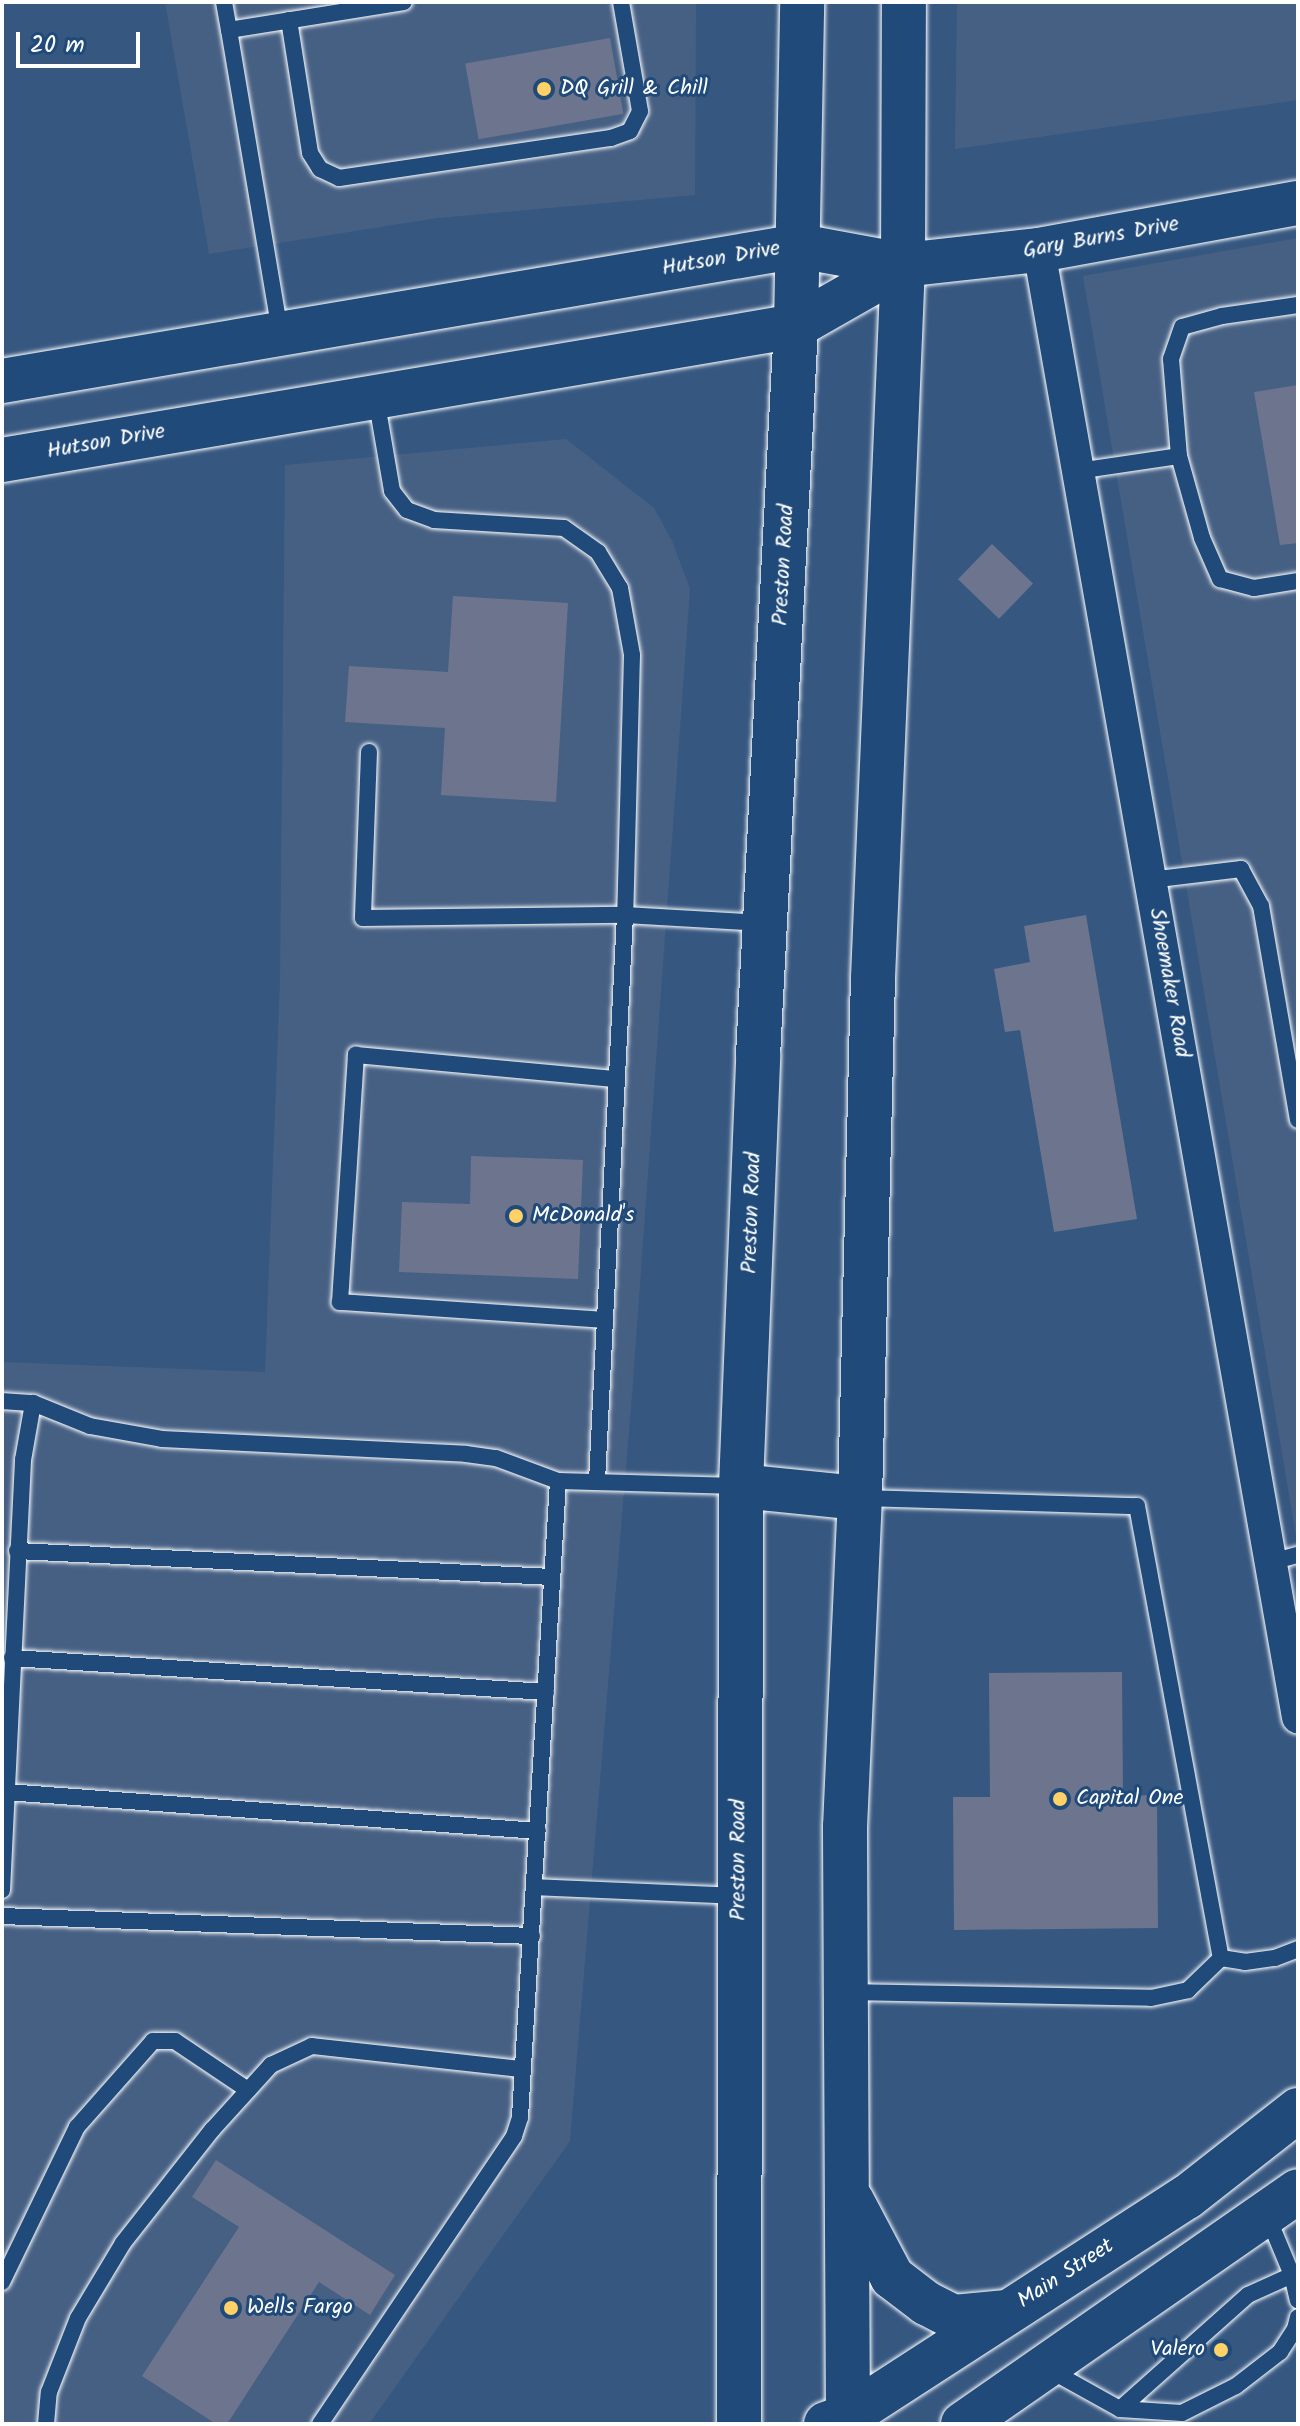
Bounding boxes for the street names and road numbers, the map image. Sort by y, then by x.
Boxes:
street label: Gary Burns Drive [1021,211,1181,265]
street label: Hutson Drive [660,236,782,282]
street label: Hutson Drive [45,419,167,465]
street label: Preston Road [768,504,800,626]
street label: Shoemaker Road [1143,906,1195,1060]
street label: Preston Road [737,1152,767,1274]
street label: Preston Road [726,1799,752,1921]
street label: Main Street [1013,2233,1119,2315]

